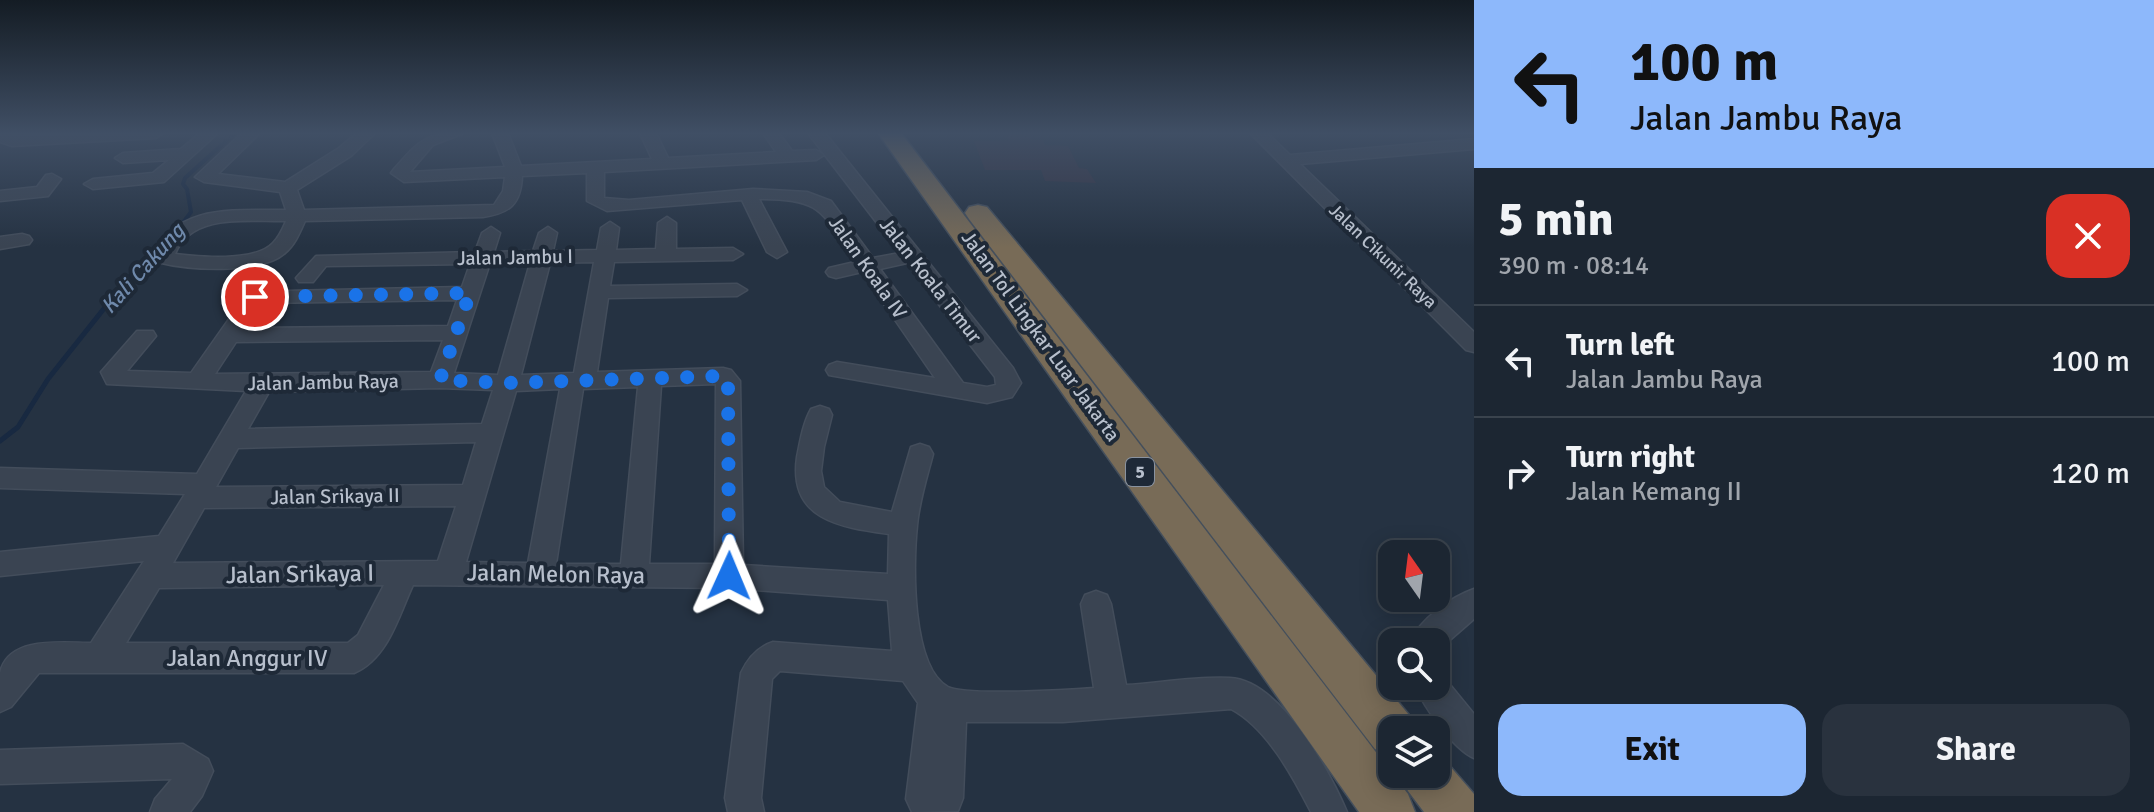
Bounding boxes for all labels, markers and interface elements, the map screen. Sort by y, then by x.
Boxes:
text: 100 m [1630,27,1778,96]
icon: left [1498,32,1602,136]
text: Jalan Jambu Raya [1630,96,1902,141]
text: 5 min [1498,190,1614,249]
button: close [2046,194,2130,278]
street label: Jalan Cikunir Raya [1324,199,1442,313]
street label: Jalan Koala IV [823,211,912,324]
street label: Jalan Koala Timur [874,213,988,348]
water label: Kali Cakung [95,216,191,319]
street label: Jalan Tol Lingkar Luar Jakarta [956,226,1125,446]
street label: Jalan Jambu I [457,244,573,271]
text: 390 m · 08:14 [1498,250,1649,282]
pin [221,263,289,331]
icon: arrive [233,275,277,319]
text: Turn left [1566,327,1675,364]
icon: left [1498,339,1542,383]
text: 100 m [2051,343,2130,380]
text: Jalan Jambu Raya [1566,364,1763,396]
street label: Jalan Jambu Raya [247,369,399,396]
text: Turn right [1566,439,1695,476]
icon: right [1498,451,1542,495]
text: 120 m [2051,455,2130,492]
road number: 5 [1126,458,1154,486]
text: Jalan Kemang II [1566,476,1742,508]
street label: Jalan Srikaya II [270,483,400,510]
position arrow [687,534,771,618]
north arrow [1378,540,1450,612]
map controls [1378,540,1450,788]
street label: Jalan Melon Raya [467,557,645,591]
street label: Jalan Srikaya I [226,558,374,590]
button: search [1378,628,1450,700]
street label: Jalan Anggur IV [166,643,328,673]
button: Exit [1498,704,1806,796]
button: Share [1822,704,2130,796]
button: layers [1378,716,1450,788]

